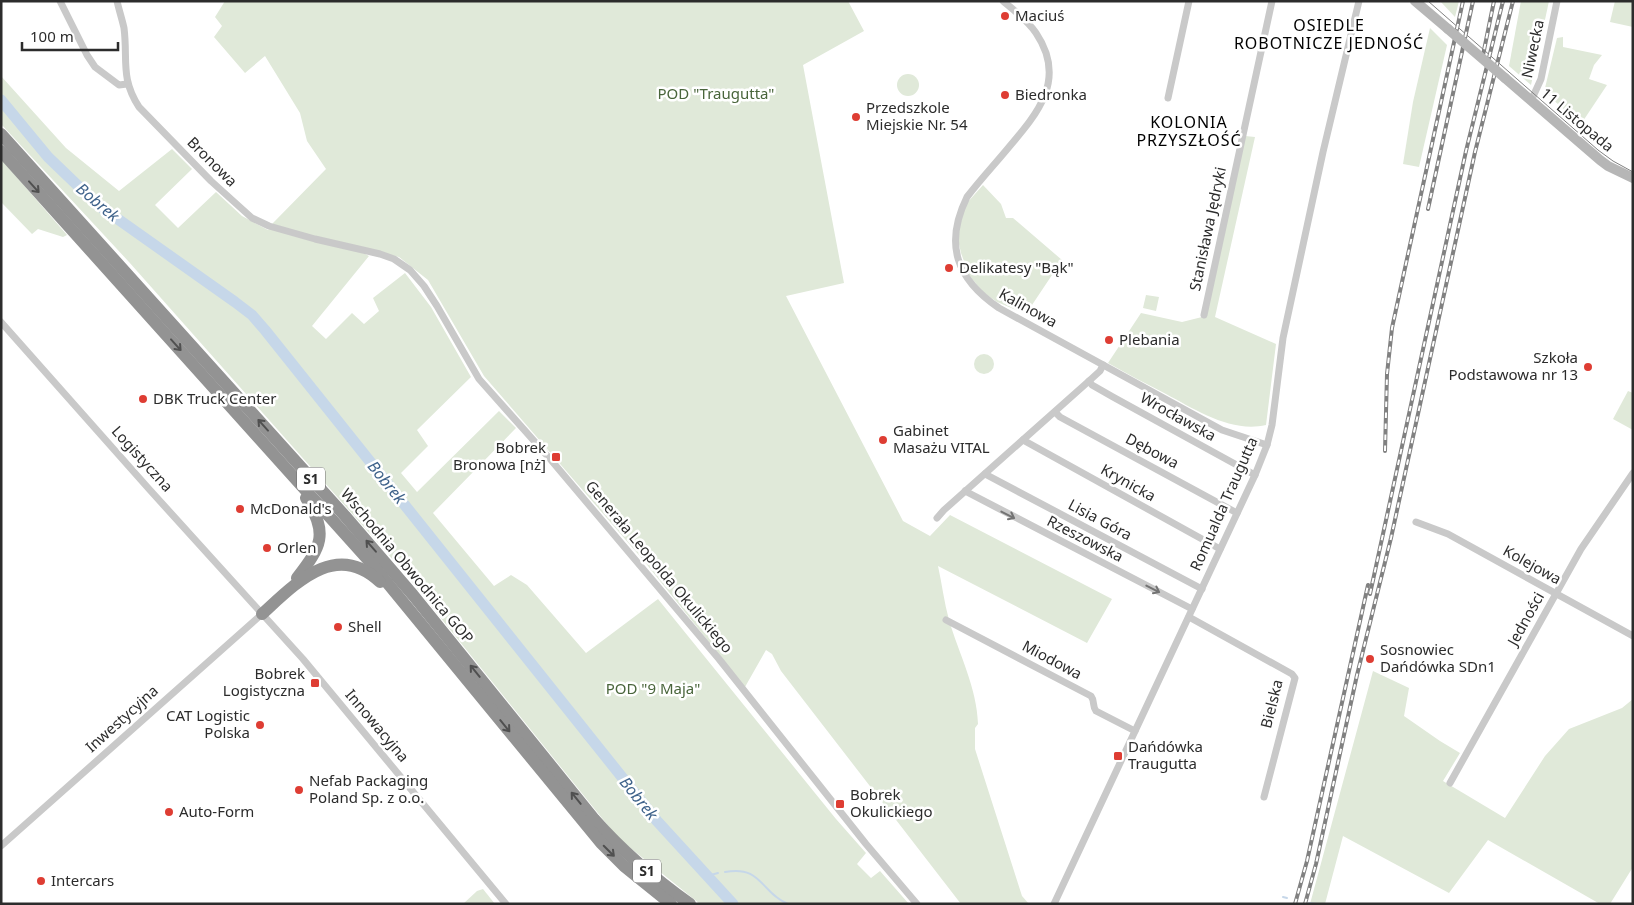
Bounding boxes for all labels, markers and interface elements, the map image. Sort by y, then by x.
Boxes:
place label: Maciuś [1015,5,1065,25]
marker: Maciuś [999,10,1011,22]
district label: OSIEDLE ROBOTNICZE JEDNOŚĆ [1234,14,1424,54]
street label: Niwecka [1516,18,1548,80]
scale bar [22,20,119,52]
text: 100 m [30,26,74,46]
park label: POD "Traugutta" [658,83,774,103]
street label: 11 Listopada [1537,83,1618,156]
place label: Biedronka [1015,84,1087,104]
marker: Biedronka [999,89,1011,101]
place label: Przedszkole Miejskie Nr. 54 [866,97,968,134]
marker: Przedszkole Miejskie Nr. 54 [850,111,862,123]
district label: KOLONIA PRZYSZŁOŚĆ [1136,111,1242,151]
street label: Bronowa [183,132,242,191]
street label: Stanisława Jędryki [1184,165,1230,293]
water label: Bobrek [72,178,125,227]
one-way arrow [28,180,40,193]
place label: Delikatesy "Bąk" [959,257,1074,277]
marker: Delikatesy "Bąk" [943,262,955,274]
street label: Kalinowa [996,283,1061,331]
place label: Plebania [1119,329,1180,349]
marker: Plebania [1103,334,1115,346]
one-way arrow [170,339,182,352]
place label: Szkoła Podstawowa nr 13 [1448,347,1578,384]
marker: Szkoła Podstawowa nr 13 [1582,361,1594,373]
street label: Wrocławska [1137,387,1220,445]
place label: DBK Truck Center [153,388,276,408]
marker: DBK Truck Center [137,393,149,405]
one-way arrow [257,418,269,431]
place label: Gabinet Masażu VITAL [893,420,990,457]
street label: Logistyczna [108,421,178,496]
street label: Dębowa [1122,428,1183,472]
marker: Gabinet Masażu VITAL [877,434,889,446]
street label: Romualda Traugutta [1185,434,1262,574]
place label: Bobrek Bronowa [nż] [453,437,546,474]
marker: Bobrek Bronowa [nż] [550,451,562,463]
water label: Bobrek [363,456,412,509]
street label: Krynicka [1097,459,1160,505]
road number: S1 [297,468,325,490]
street label: Generała Leopolda Okulickiego [582,476,738,657]
street label: Wschodnia Obwodnica GOP [337,484,479,647]
street label: Lisia Góra [1065,494,1136,544]
place label: McDonald's [250,498,332,518]
marker: McDonald's [234,503,246,515]
street label: Rzeszowska [1044,510,1127,566]
one-way arrow [1000,511,1015,520]
place label: Orlen [277,537,317,557]
one-way arrow [366,540,377,553]
street label: Kolejowa [1500,540,1565,588]
marker: Orlen [261,542,273,554]
one-way arrow [1145,584,1160,594]
street label: Jedności [1501,588,1548,651]
place label: Shell [348,616,382,636]
marker: Shell [332,621,344,633]
street label: Miodowa [1019,635,1086,683]
place label: Sosnowiec Dańdówka SDn1 [1380,639,1496,676]
marker: Sosnowiec Dańdówka SDn1 [1364,653,1376,665]
place label: Bobrek Logistyczna [223,663,305,700]
one-way arrow [469,665,480,678]
marker: Bobrek Logistyczna [309,677,321,689]
street label: Bielska [1255,677,1287,730]
park label: POD "9 Maja" [606,678,700,698]
street label: Inwestycyjna [81,680,162,756]
street label: Innowacyjna [341,685,414,766]
place label: CAT Logistic Polska [166,705,250,742]
marker: CAT Logistic Polska [254,719,266,731]
one-way arrow [500,719,511,732]
place label: Dańdówka Traugutta [1128,736,1203,773]
marker: Dańdówka Traugutta [1112,750,1124,762]
place label: Nefab Packaging Poland Sp. z o.o. [309,770,428,807]
water label: Bobrek [615,772,664,825]
marker: Nefab Packaging Poland Sp. z o.o. [293,784,305,796]
place label: Bobrek Okulickiego [850,784,933,821]
one-way arrow [571,792,582,805]
marker: Bobrek Okulickiego [834,798,846,810]
place label: Auto-Form [179,801,254,821]
marker: Auto-Form [163,806,175,818]
one-way arrow [603,845,615,857]
road number: S1 [633,859,661,882]
place label: Intercars [51,870,114,890]
marker: Intercars [35,875,47,887]

